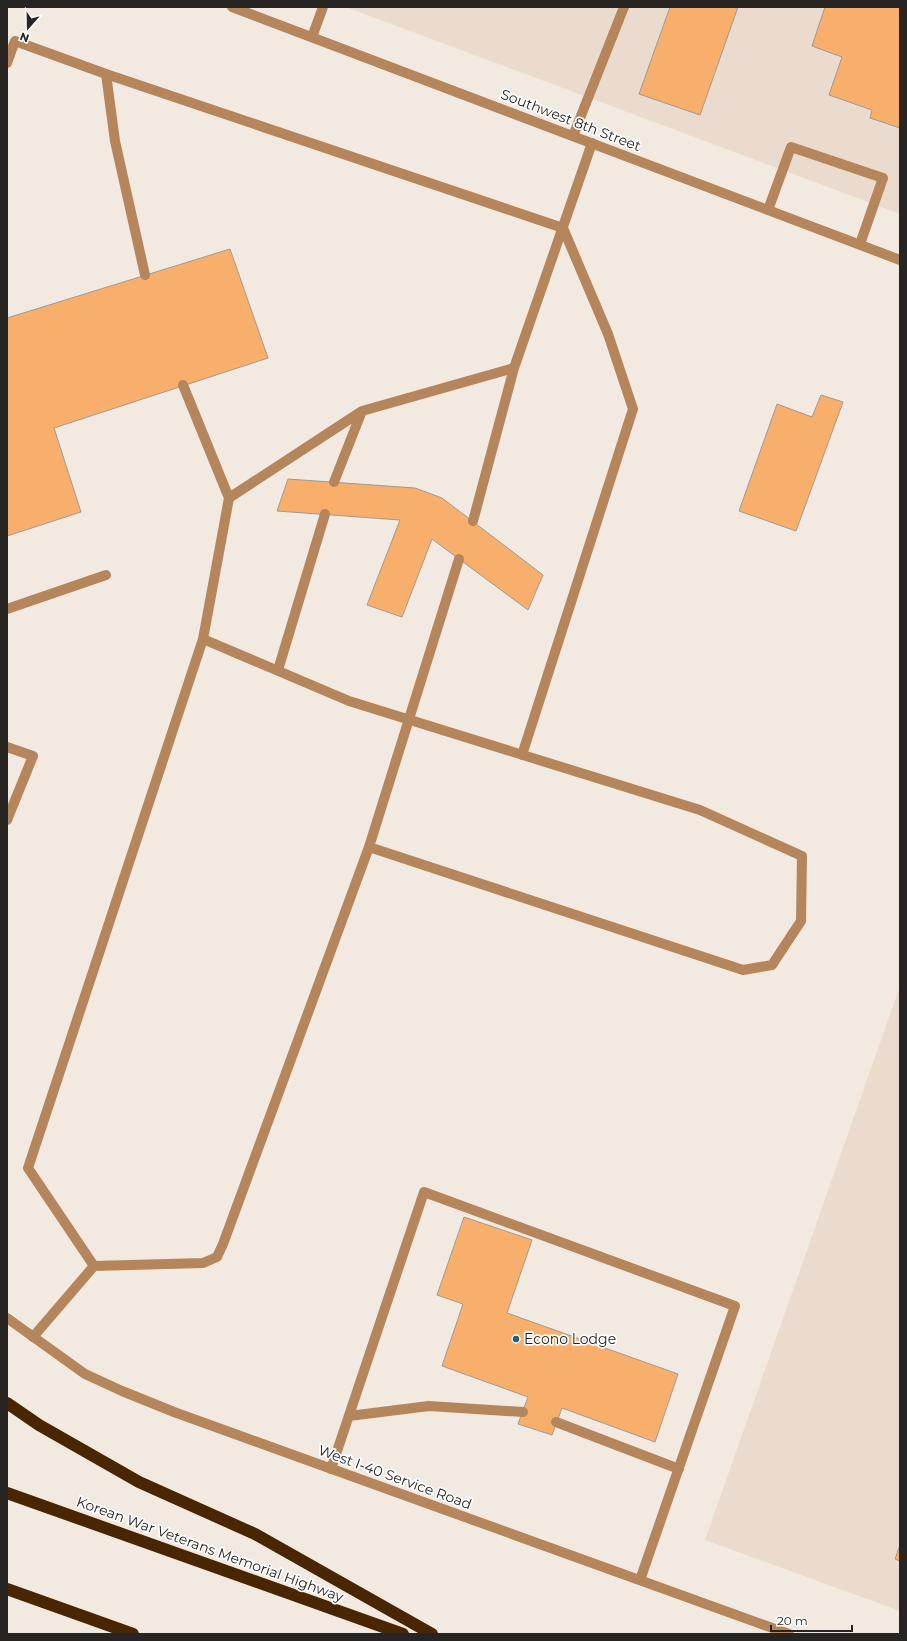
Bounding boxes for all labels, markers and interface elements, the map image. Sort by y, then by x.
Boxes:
north arrow [8,8,48,48]
text: N [18,29,31,45]
street label: Southwest 8th Street [498,85,644,155]
place label: Econo Lodge [524,1330,616,1348]
marker: Econo Lodge [511,1334,521,1344]
street label: West I-40 Service Road [316,1441,474,1513]
street label: Korean War Veterans Memorial Highway [74,1492,346,1606]
scale bar [771,1607,852,1633]
text: 20 m [777,1613,808,1628]

